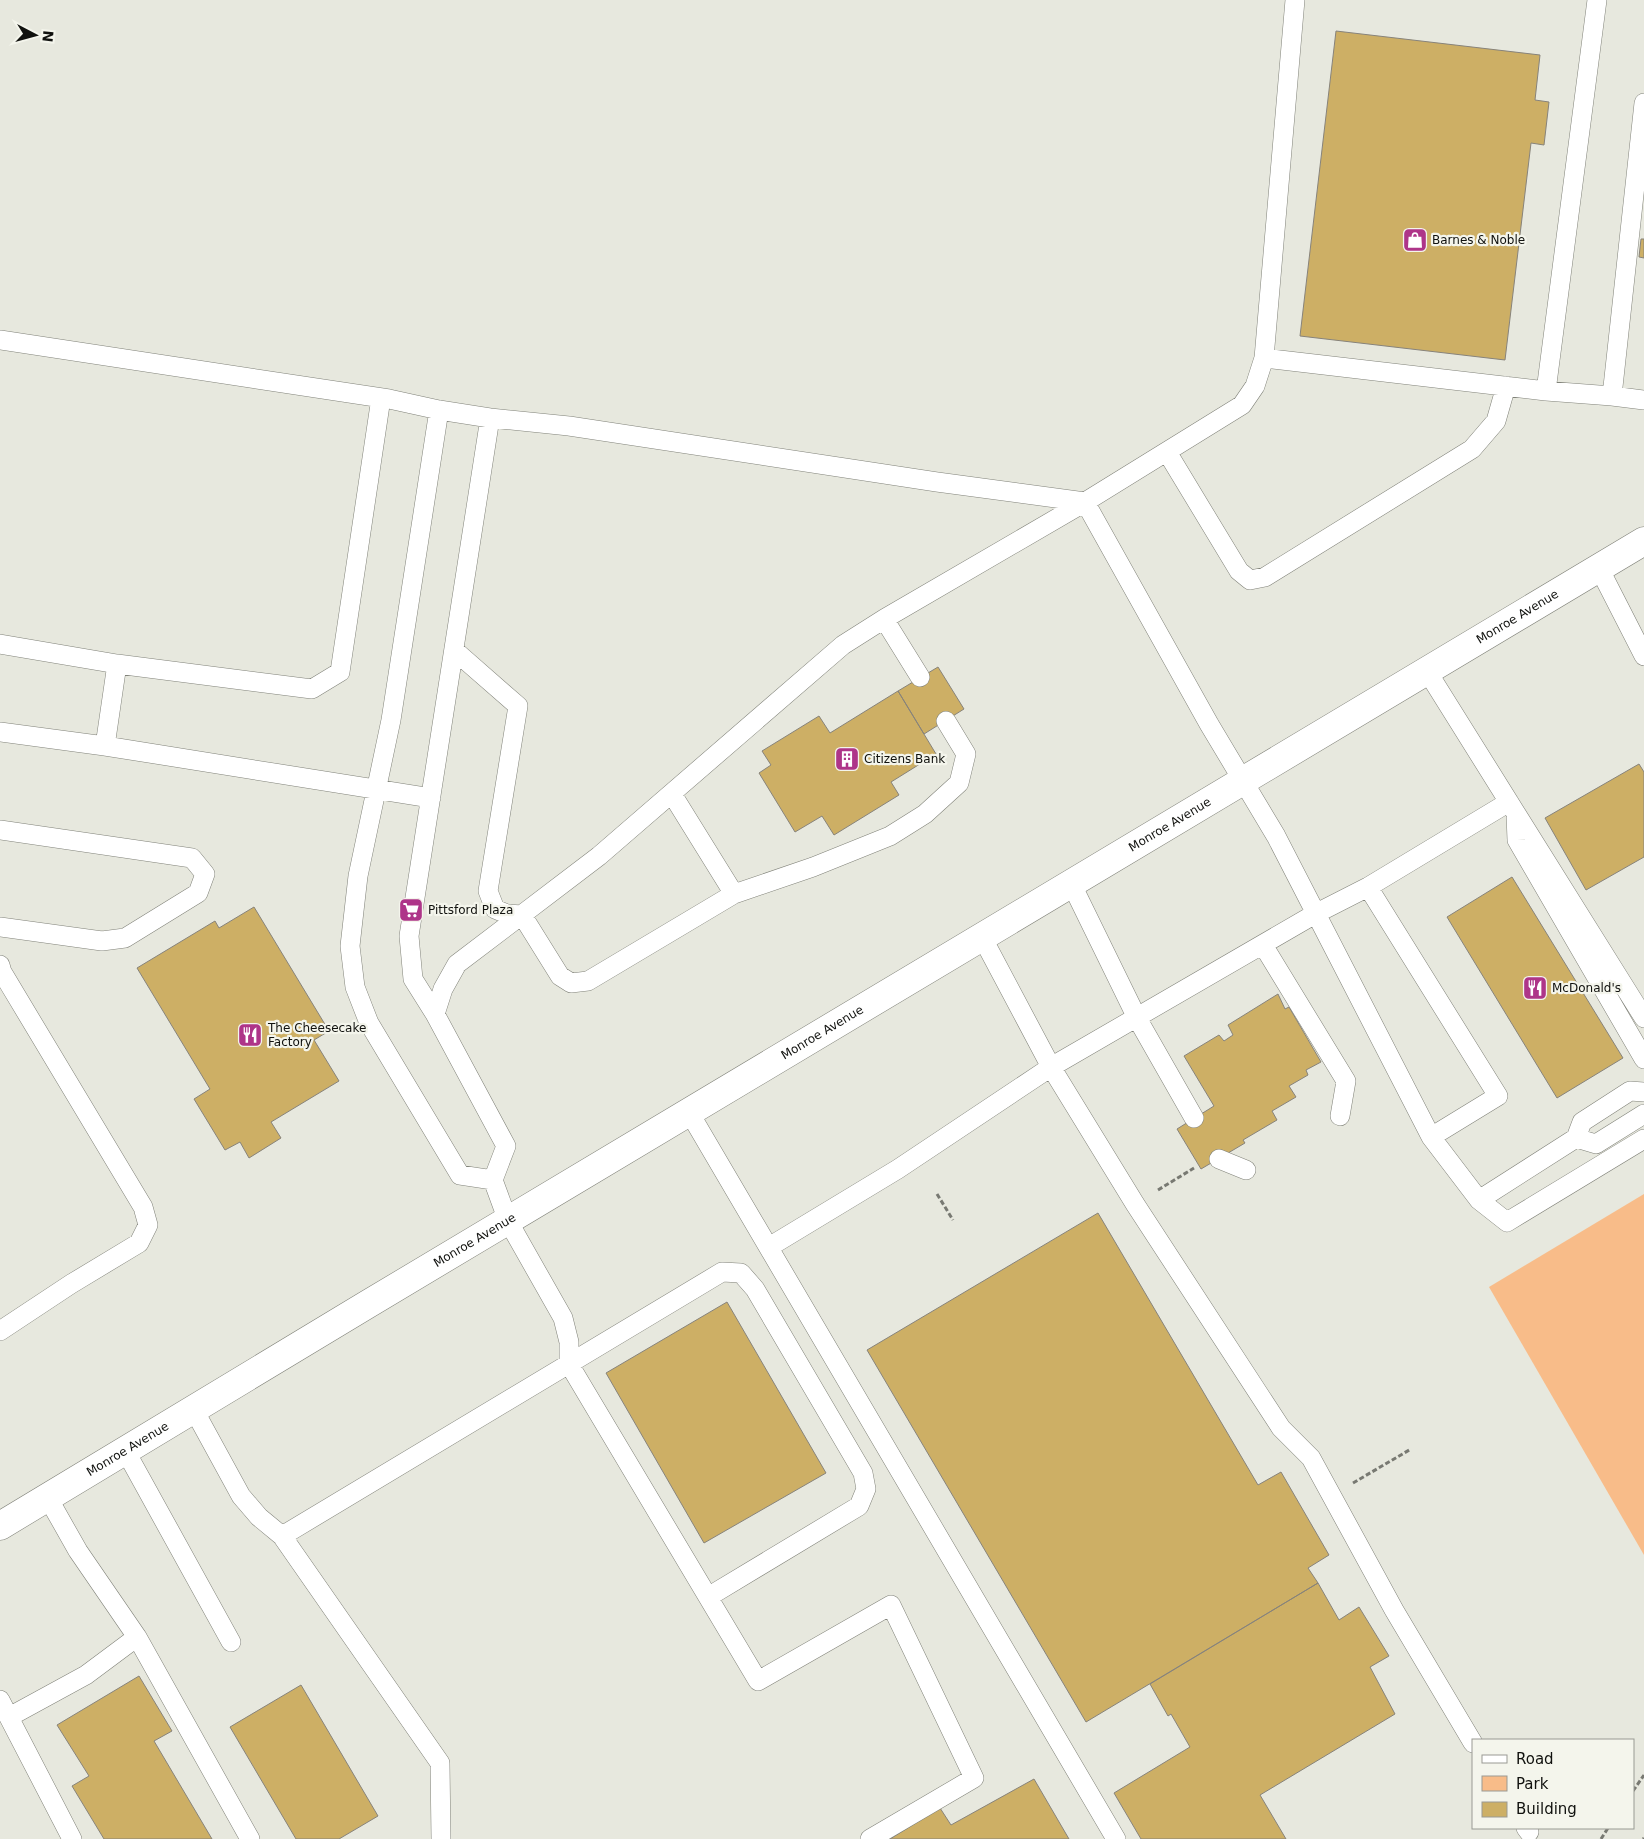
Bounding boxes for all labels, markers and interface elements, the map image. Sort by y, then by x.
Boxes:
north arrow [10,10,60,60]
text: N [39,30,56,43]
shop icon: Barnes & Noble [1402,227,1428,253]
place label: Barnes & Noble [1432,233,1525,247]
street label: Monroe Avenue [1474,587,1561,647]
building icon: Citizens Bank [834,746,860,772]
place label: Citizens Bank [864,752,945,766]
street label: Monroe Avenue [1126,795,1213,854]
supermarket icon: Pittsford Plaza [398,897,424,923]
place label: Pittsford Plaza [428,903,513,917]
restaurant icon: McDonald's [1522,975,1548,1001]
place label: McDonald's [1552,981,1621,995]
street label: Monroe Avenue [779,1002,866,1062]
place label: The Cheesecake Factory [267,1021,366,1049]
restaurant icon: The Cheesecake Factory [237,1022,263,1048]
street label: Monroe Avenue [431,1210,518,1270]
street label: Monroe Avenue [84,1419,171,1479]
legend [1472,1739,1634,1829]
text: Road [1516,1750,1554,1768]
text: Park [1516,1775,1549,1793]
text: Building [1516,1800,1577,1818]

